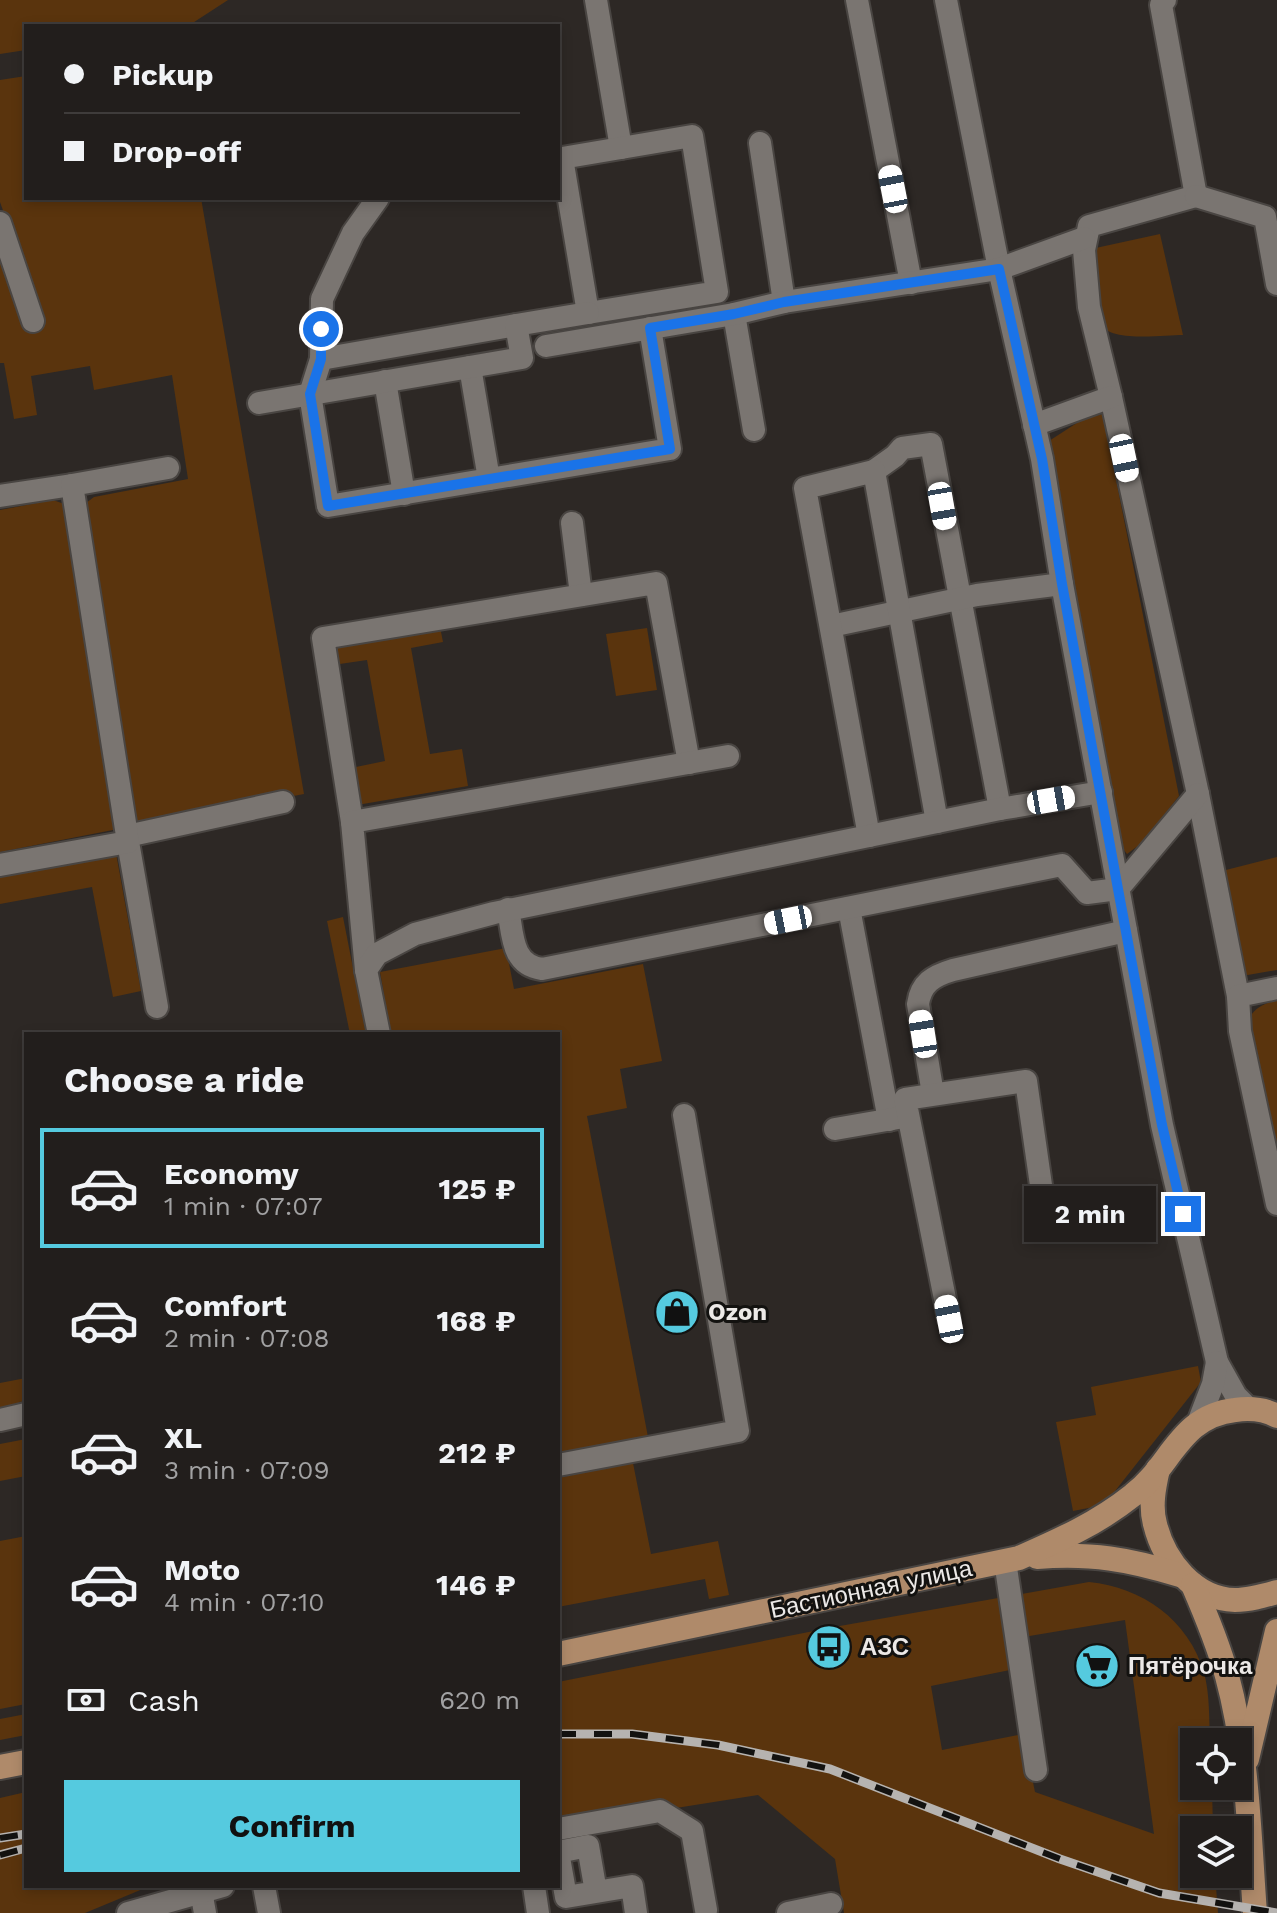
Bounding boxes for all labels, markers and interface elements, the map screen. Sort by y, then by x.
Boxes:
text: Pickup [112,57,214,92]
text: Drop-off [112,134,241,169]
car [877,163,909,215]
route start [303,311,339,347]
car [1107,432,1141,484]
car [926,480,958,532]
car [1025,784,1077,816]
car [762,904,814,936]
car [907,1008,939,1060]
text: Choose a ride [64,1059,304,1101]
icon: car [68,1152,140,1224]
text: Economy [164,1156,299,1191]
text: 125 ₽ [438,1171,516,1206]
callout: 2 min [1023,1186,1155,1242]
text: 1 min · 07:07 [164,1191,323,1221]
route end [1165,1196,1201,1232]
text: 2 min [1054,1199,1126,1229]
icon: car [68,1284,140,1356]
text: Comfort [164,1288,286,1323]
shop icon: Ozon [653,1288,701,1336]
car [933,1293,965,1345]
place label: Ozon [708,1298,767,1326]
text: 168 ₽ [437,1303,516,1338]
text: 2 min · 07:08 [164,1323,330,1353]
icon: car [68,1416,140,1488]
text: XL [164,1420,202,1455]
text: 212 ₽ [438,1435,516,1470]
text: 3 min · 07:09 [164,1455,330,1485]
icon: car [68,1548,140,1620]
text: Moto [164,1552,240,1587]
street label: Бастионная улица [767,1554,975,1624]
text: 146 ₽ [436,1567,516,1602]
text: 4 min · 07:10 [164,1587,324,1617]
bus stop icon: АЗС [805,1623,853,1671]
place label: АЗС [860,1633,909,1661]
supermarket icon: Пятёрочка [1073,1642,1121,1690]
place label: Пятёрочка [1128,1652,1253,1680]
icon: cash [64,1678,108,1722]
text: Cash [128,1683,200,1718]
text: 620 m [439,1685,520,1715]
map controls [1180,1728,1252,1888]
button: locate [1180,1728,1252,1800]
button: Confirm [64,1780,520,1872]
button: layers [1180,1816,1252,1888]

